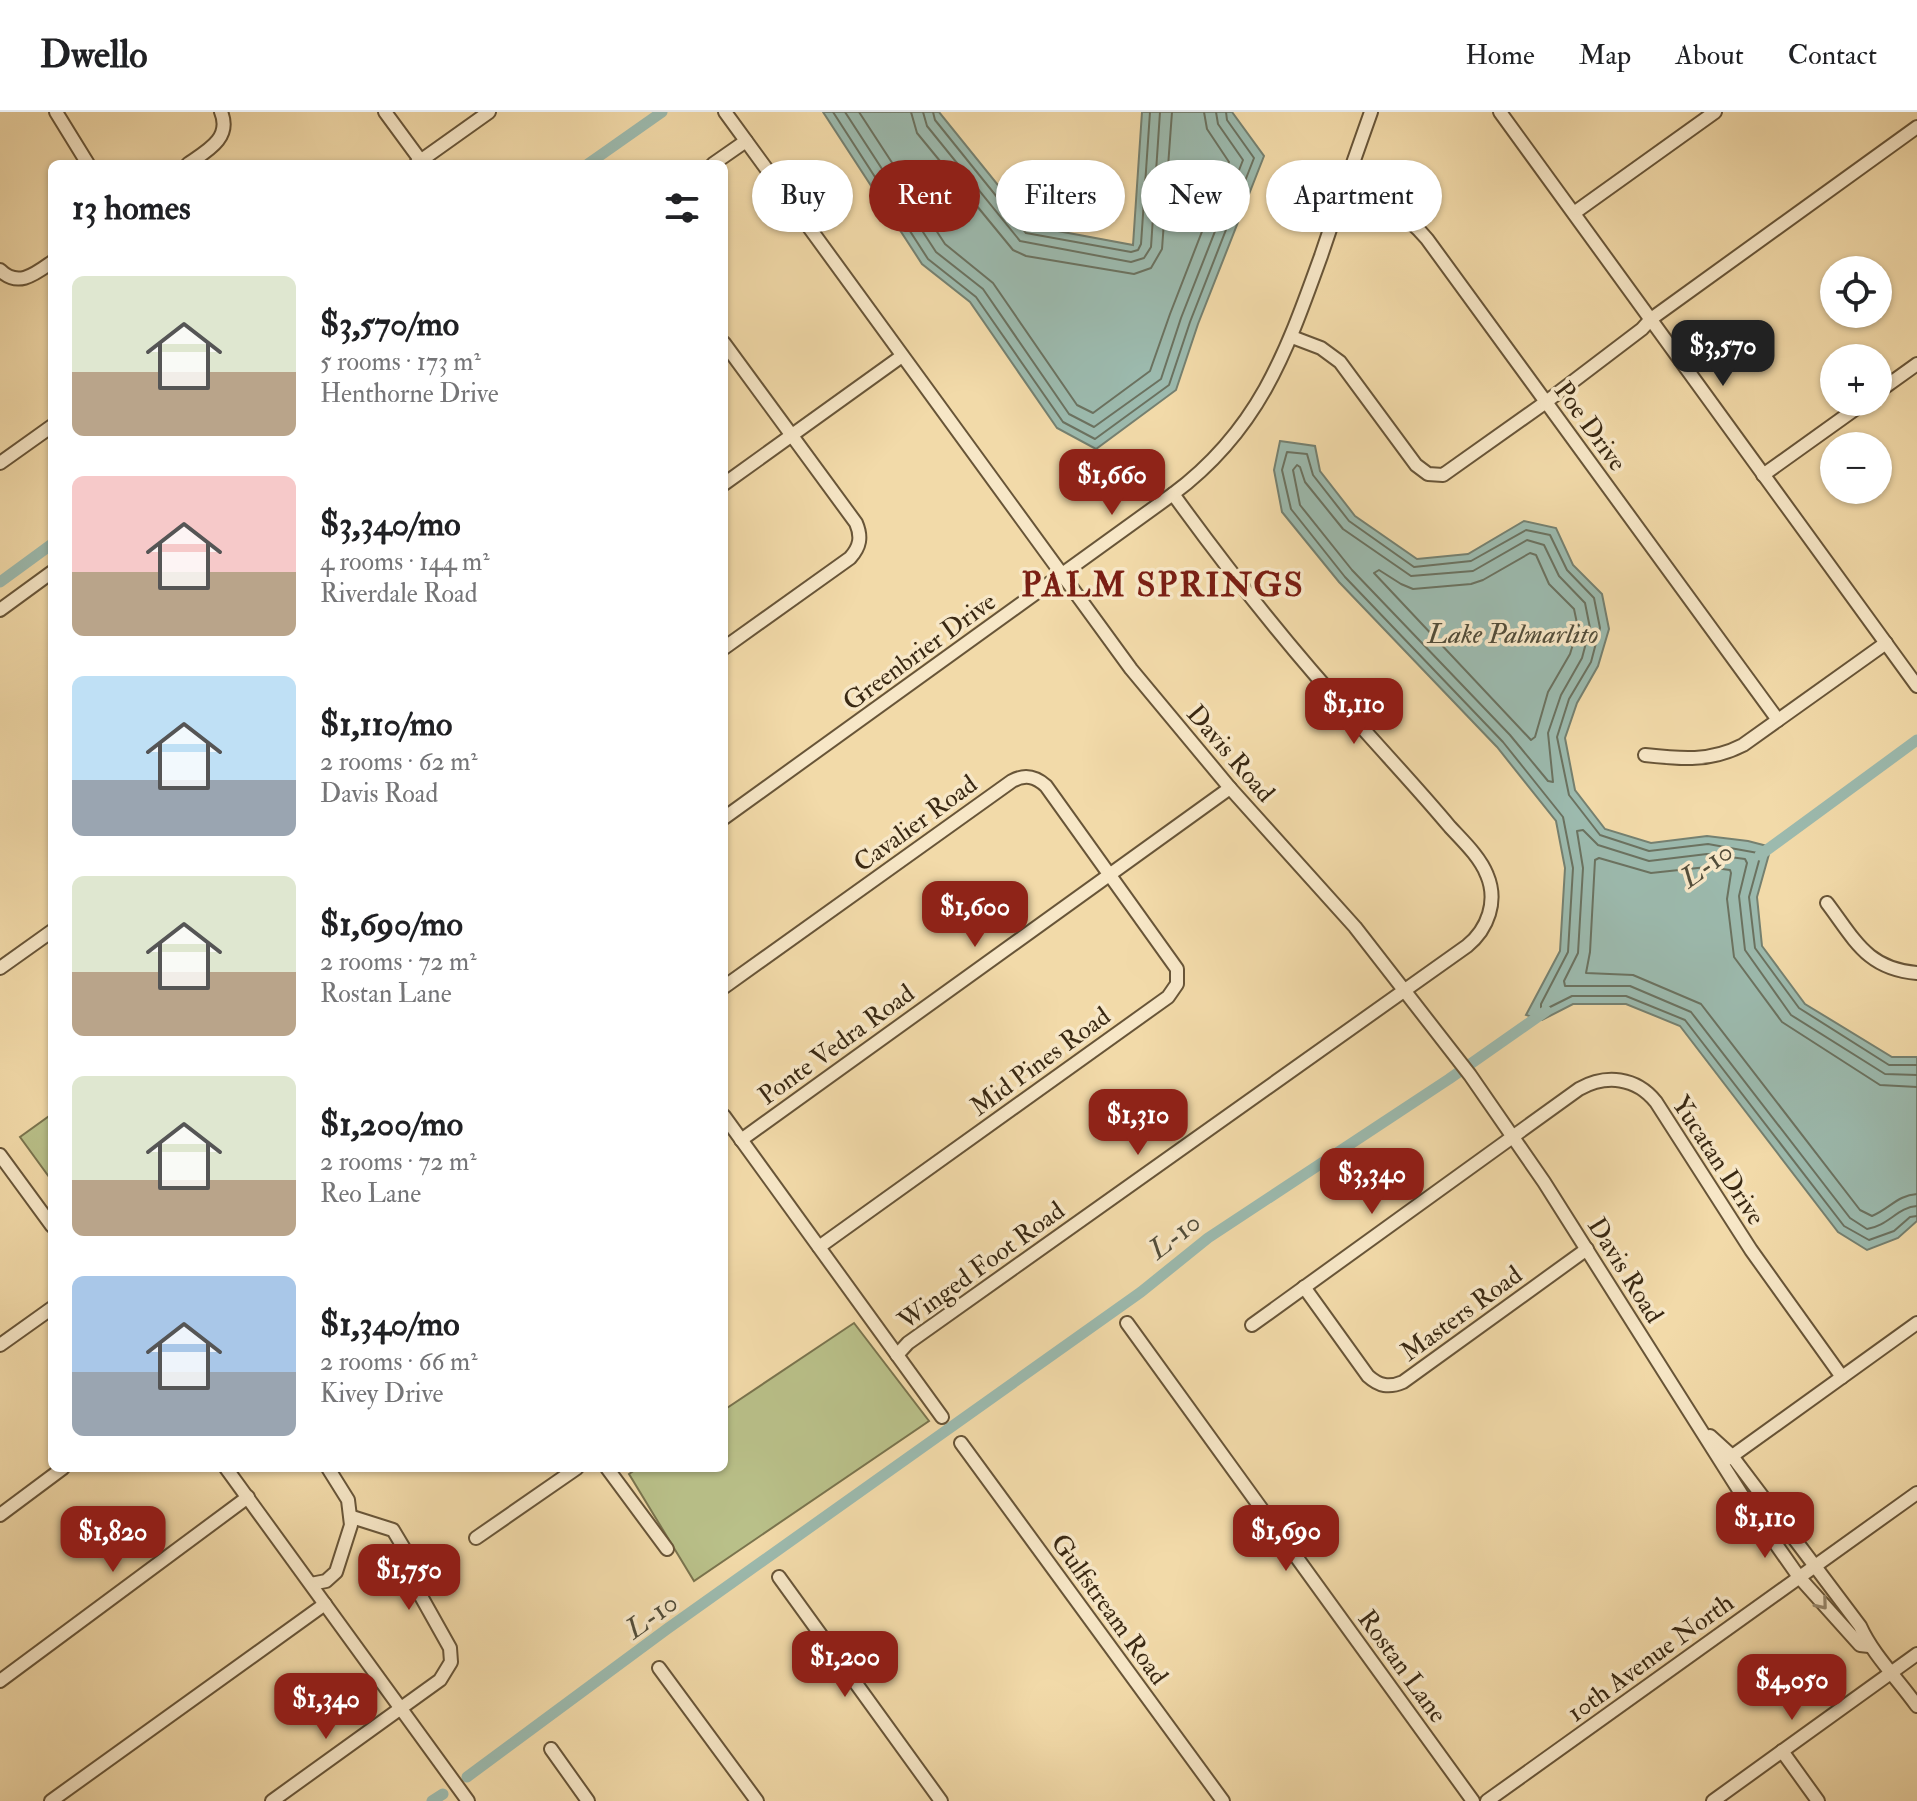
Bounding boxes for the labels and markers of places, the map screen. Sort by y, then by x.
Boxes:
pin: $3,570 [1658,320,1788,388]
pin: $1,660 [1047,449,1177,517]
pin: $1,110 [1289,678,1419,746]
pin: $1,600 [910,881,1040,949]
pin: $1,310 [1073,1089,1203,1157]
pin: $3,340 [1307,1148,1437,1216]
pin: $1,110 [1700,1492,1830,1560]
pin: $1,690 [1221,1505,1351,1573]
pin: $1,820 [48,1506,178,1574]
pin: $1,750 [344,1544,474,1612]
pin: $1,200 [780,1631,910,1699]
pin: $4,050 [1727,1654,1857,1722]
pin: $1,340 [261,1673,391,1741]

